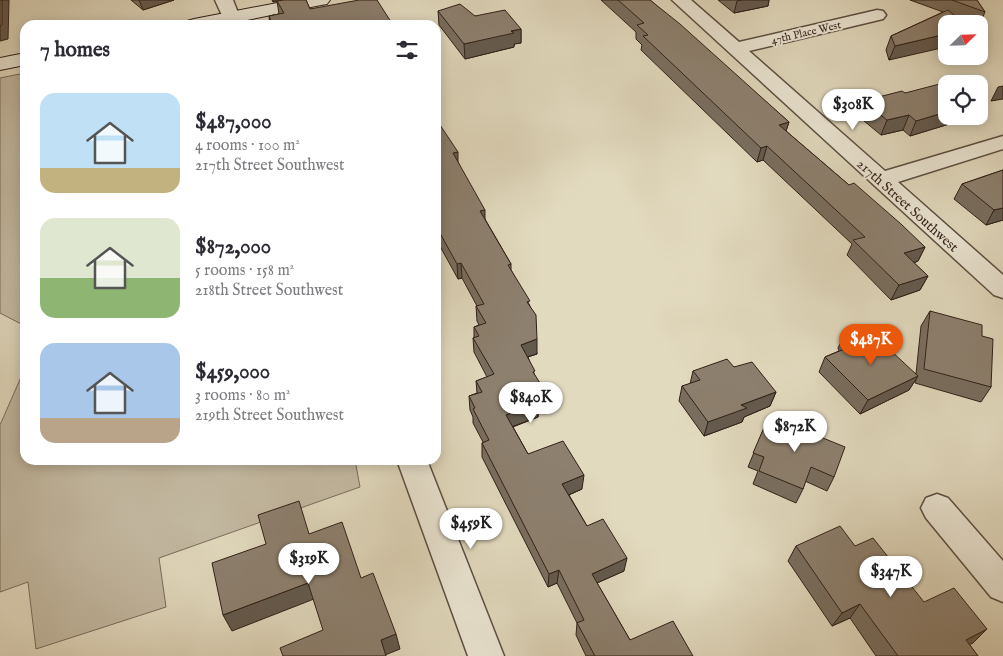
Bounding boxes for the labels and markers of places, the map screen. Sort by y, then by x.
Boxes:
pin: $308K [818,88,888,131]
pin: $487K [836,324,906,366]
pin: $840K [496,382,566,424]
pin: $872K [760,410,830,453]
pin: $459K [436,508,506,550]
pin: $319K [274,542,344,585]
pin: $347K [856,556,926,598]

